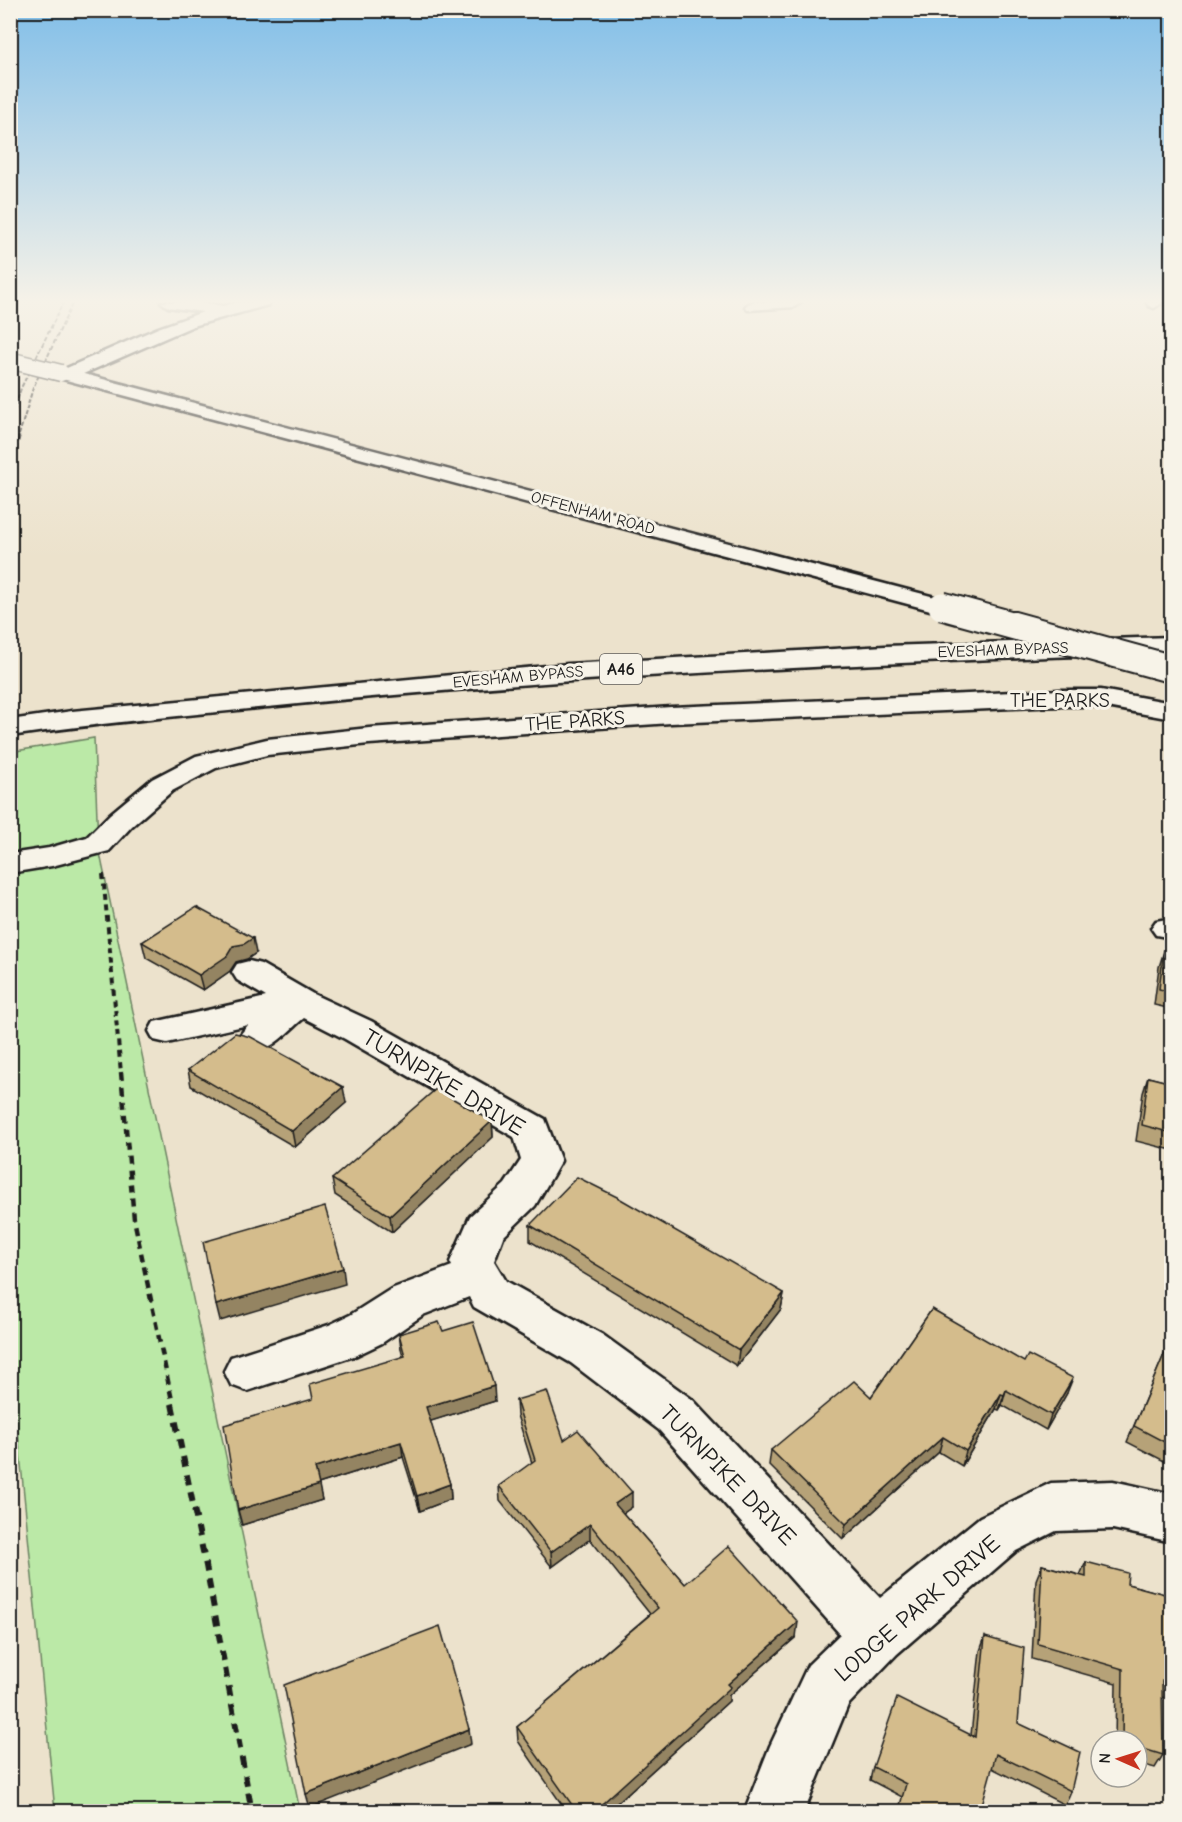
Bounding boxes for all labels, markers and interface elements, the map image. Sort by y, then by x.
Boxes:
street label: OFFENHAM ROAD [529,488,657,538]
street label: EVESHAM BYPASS [937,639,1069,661]
road number: A46 [600,654,642,684]
street label: EVESHAM BYPASS [452,662,584,692]
street label: THE PARKS [1010,689,1110,712]
street label: THE PARKS [524,706,626,736]
street label: TURNPIKE DRIVE [358,1023,530,1141]
street label: TURNPIKE DRIVE [654,1399,802,1551]
street label: LODGE PARK DRIVE [829,1529,1005,1687]
north arrow [1089,1729,1149,1789]
text: N [1096,1753,1114,1764]

